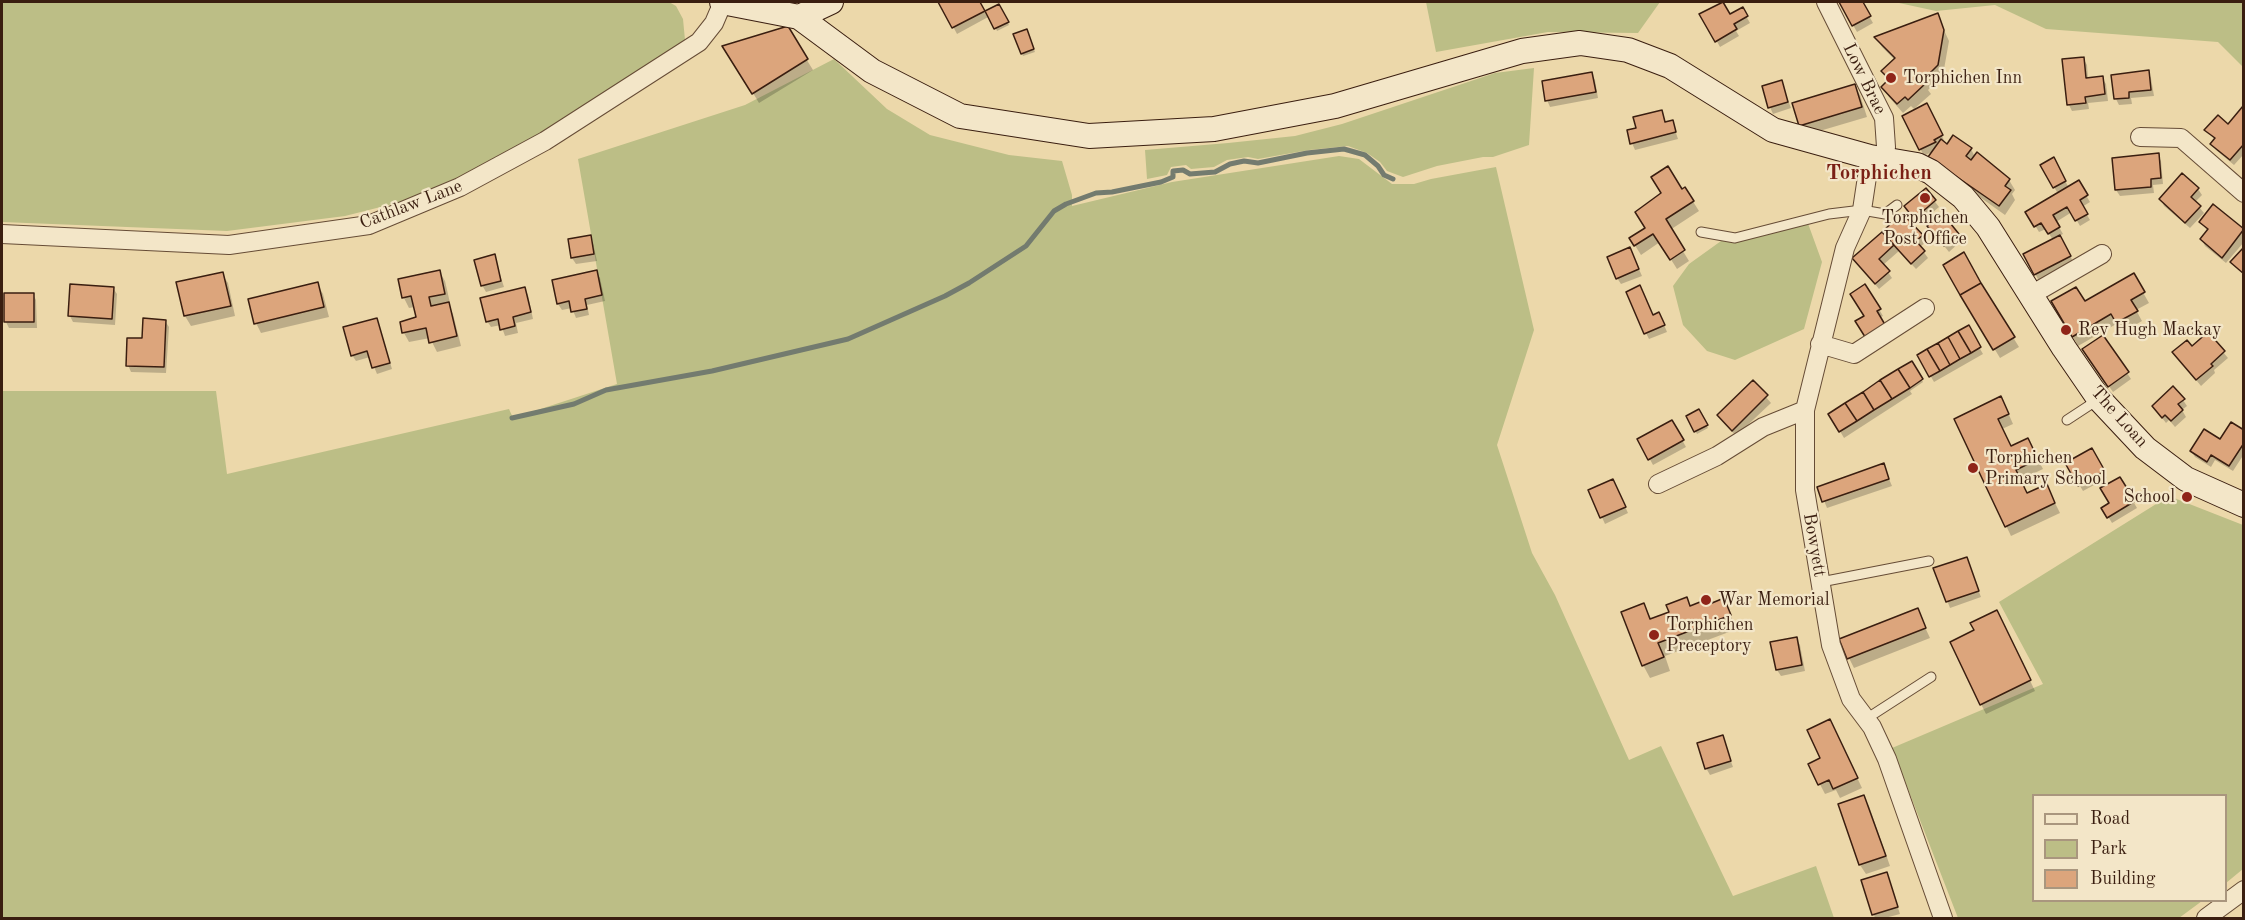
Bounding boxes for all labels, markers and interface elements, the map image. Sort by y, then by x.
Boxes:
street label: Low Brae [1837,40,1891,118]
place label: Torphichen Inn [1903,67,2022,89]
marker: Torphichen Inn [1884,71,1898,85]
district label: Torphichen [1826,160,1932,186]
street label: Cathlaw Lane [357,176,465,234]
marker: Torphichen Post Office [1918,191,1932,205]
place label: Torphichen Post Office [1881,207,1969,250]
place label: Rev Hugh Mackay [2078,319,2221,341]
marker: Rev Hugh Mackay [2059,323,2073,337]
street label: The Loan [2086,382,2152,452]
place label: Torphichen Primary School [1985,447,2106,490]
marker: Torphichen Primary School [1966,461,1980,475]
place label: School [2123,486,2175,508]
marker: School [2180,490,2194,504]
street label: Bowyett [1798,511,1830,579]
place label: War Memorial [1718,589,1830,611]
marker: War Memorial [1699,593,1713,607]
place label: Torphichen Preceptory [1666,614,1754,656]
marker: Torphichen Preceptory [1647,628,1661,642]
legend [2032,794,2227,902]
text: Road [2090,810,2130,828]
text: Park [2090,840,2127,858]
text: Building [2090,870,2155,888]

